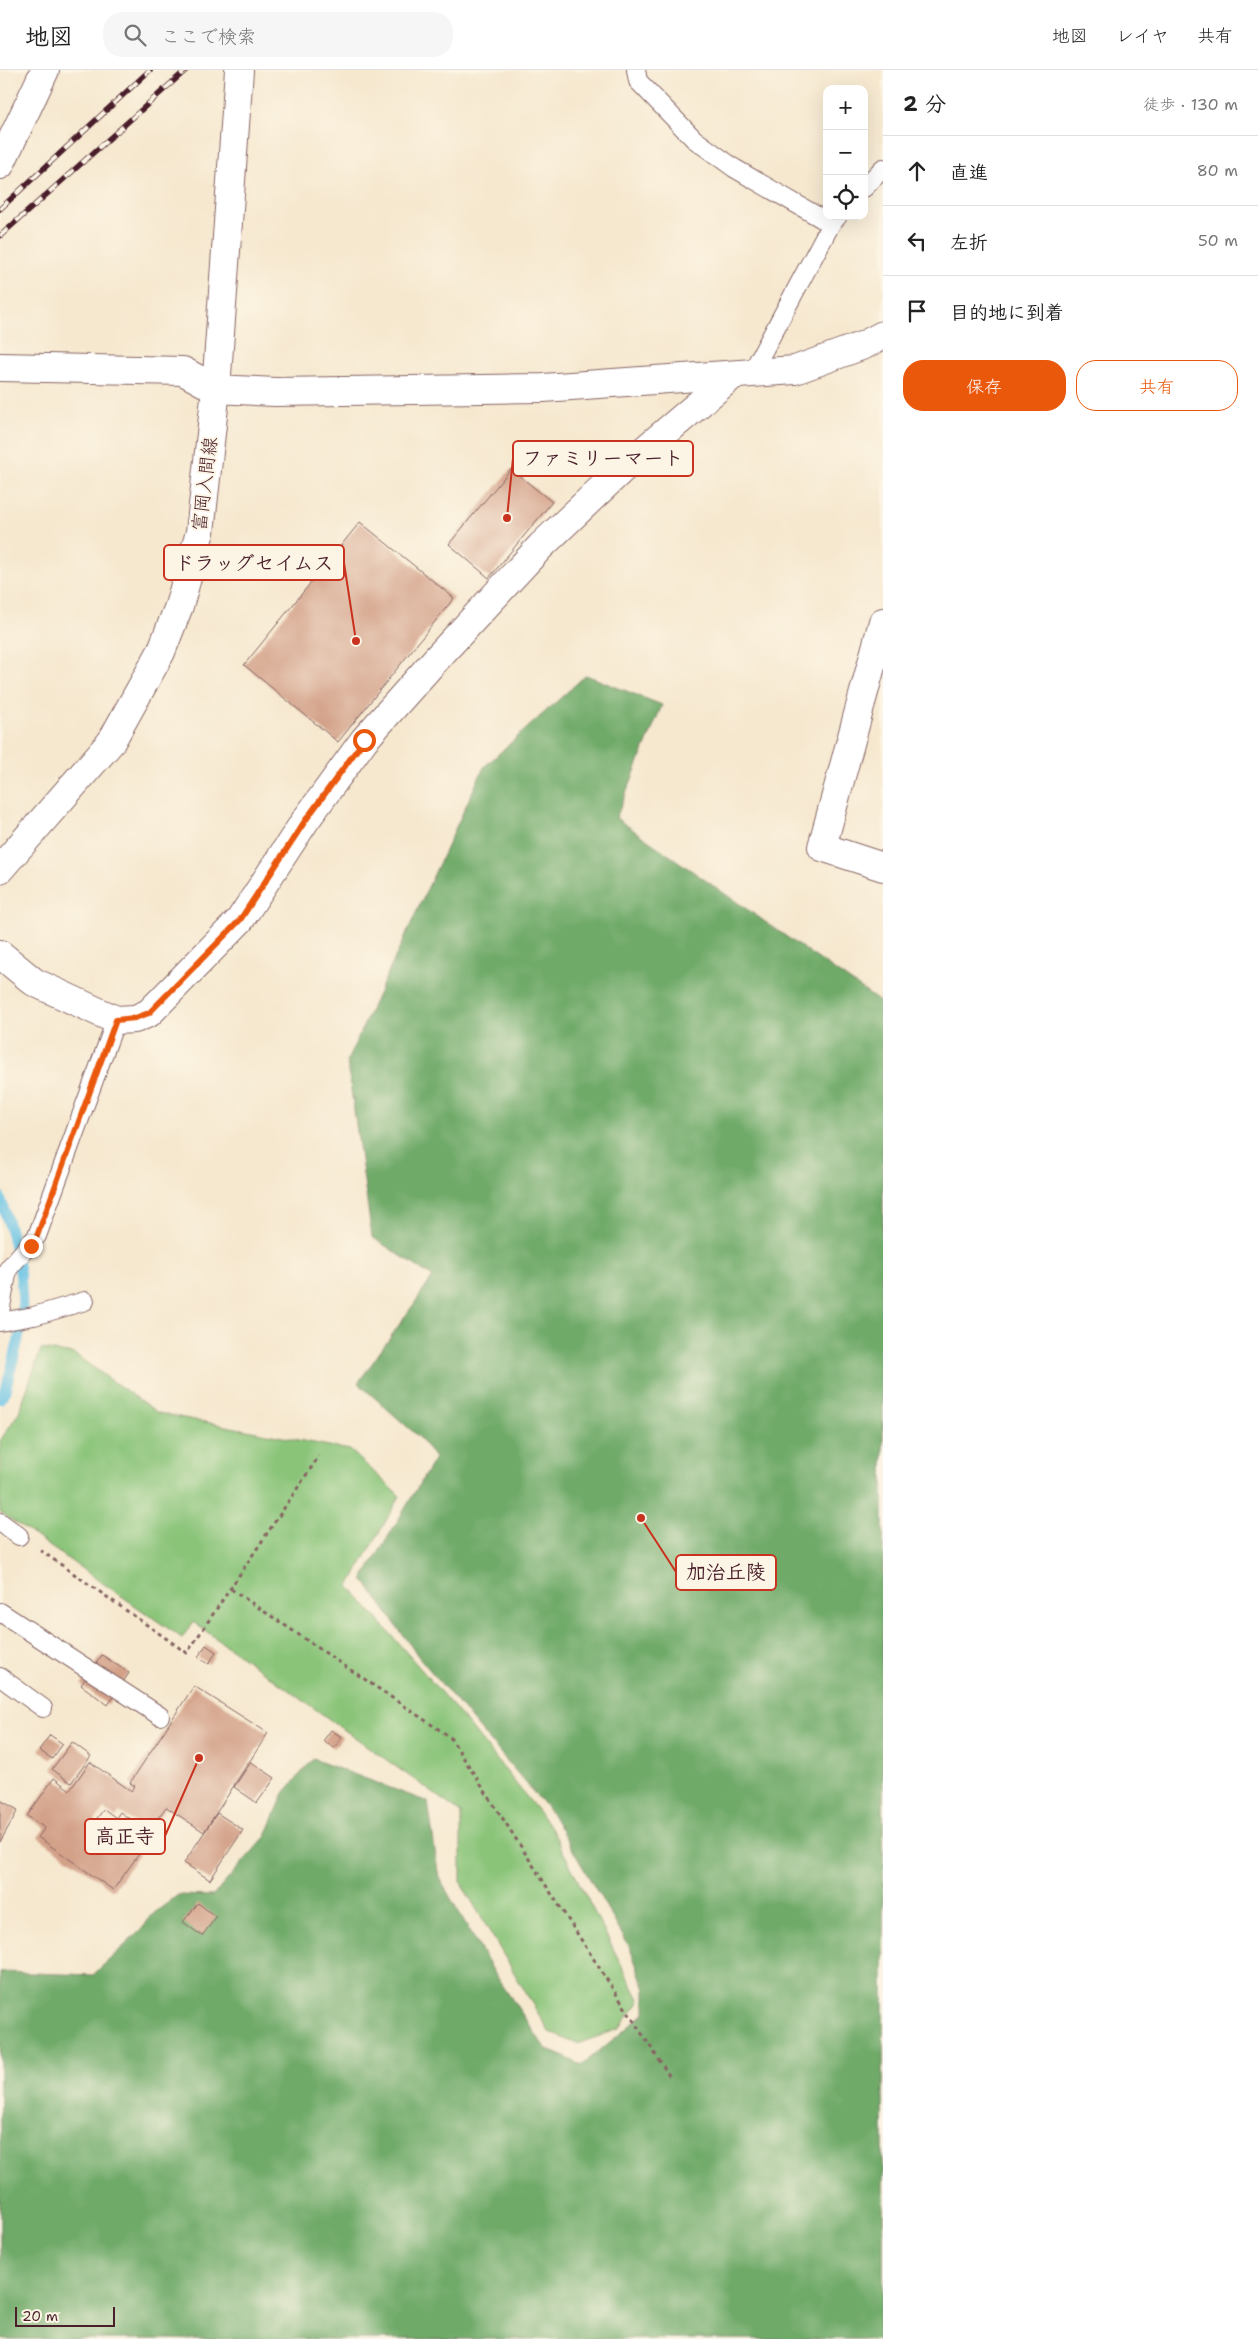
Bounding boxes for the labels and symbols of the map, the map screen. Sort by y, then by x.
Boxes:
street label: 富岡入間線 [186,435,223,533]
callout: ファミリーマート [513,441,693,476]
text: ファミリーマート [523,445,683,471]
callout: ドラッグセイムス [164,545,344,580]
text: ドラッグセイムス [174,550,334,576]
route start [353,729,376,752]
route end [20,1235,43,1258]
callout: 加治丘陵 [676,1555,776,1590]
text: 加治丘陵 [686,1559,766,1585]
callout: 高正寺 [85,1819,165,1854]
text: 高正寺 [95,1823,155,1849]
scale bar [15,2304,115,2327]

